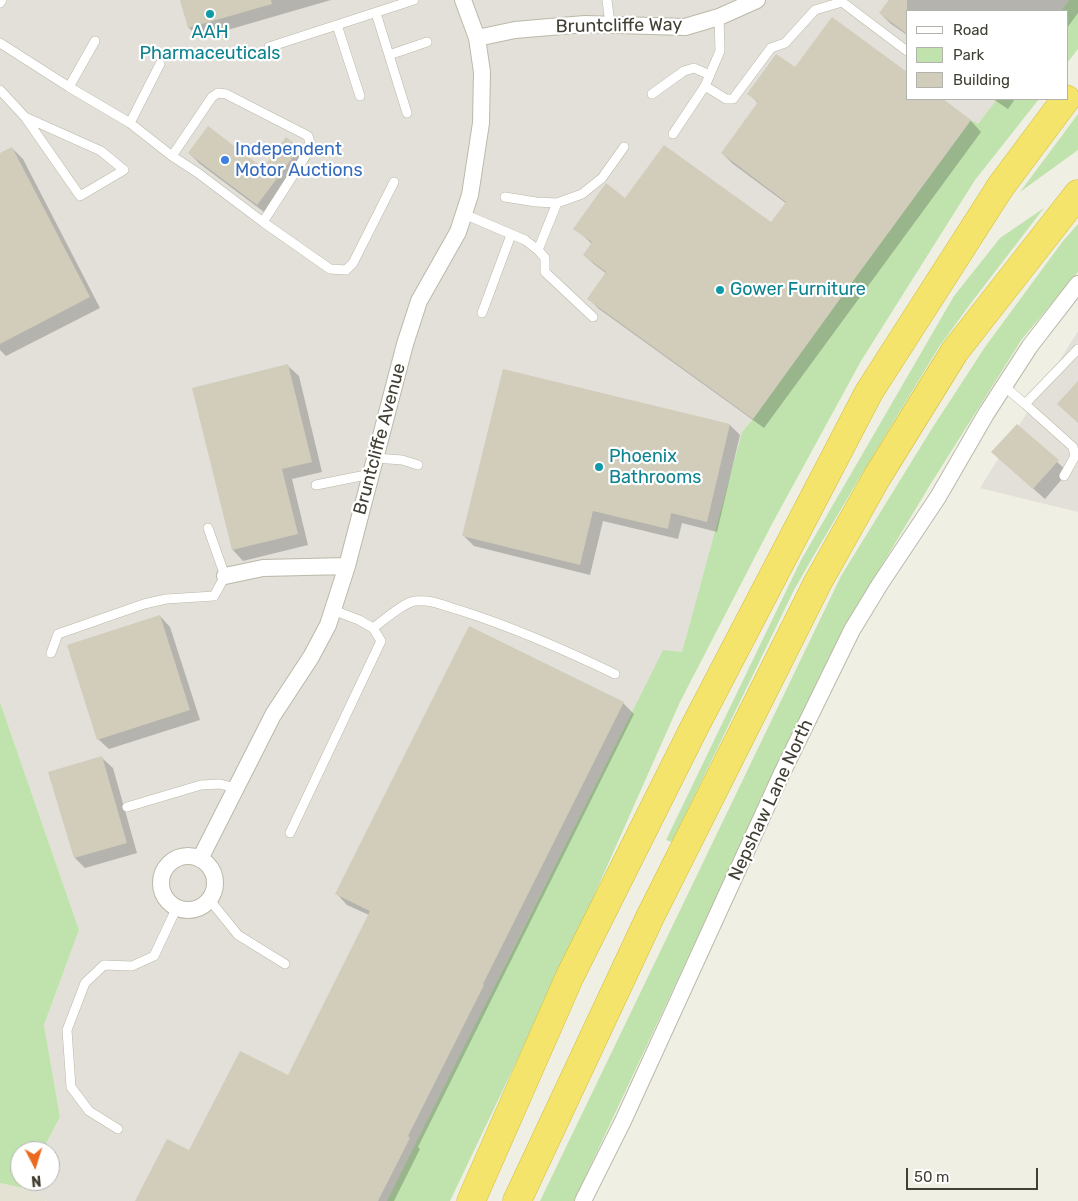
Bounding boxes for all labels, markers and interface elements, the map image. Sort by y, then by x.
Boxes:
marker: AAH Pharmaceuticals [204,8,216,20]
legend [906,10,1068,100]
street label: Bruntcliffe Way [556,14,682,38]
text: Road [953,21,989,39]
place label: AAH Pharmaceuticals [140,22,280,64]
text: Park [953,46,984,64]
text: Building [953,71,1010,89]
place label: Independent Motor Auctions [235,139,363,182]
marker: Independent Motor Auctions [219,154,231,166]
place label: Gower Furniture [730,279,866,301]
marker: Gower Furniture [714,284,726,296]
street label: Bruntcliffe Avenue [349,361,411,517]
place label: Phoenix Bathrooms [609,446,701,488]
marker: Phoenix Bathrooms [593,461,605,473]
street label: Nepshaw Lane North [724,716,818,884]
north arrow [10,1141,60,1191]
scale bar [908,1158,1040,1190]
text: 50 m [914,1168,949,1186]
text: N [31,1172,42,1189]

